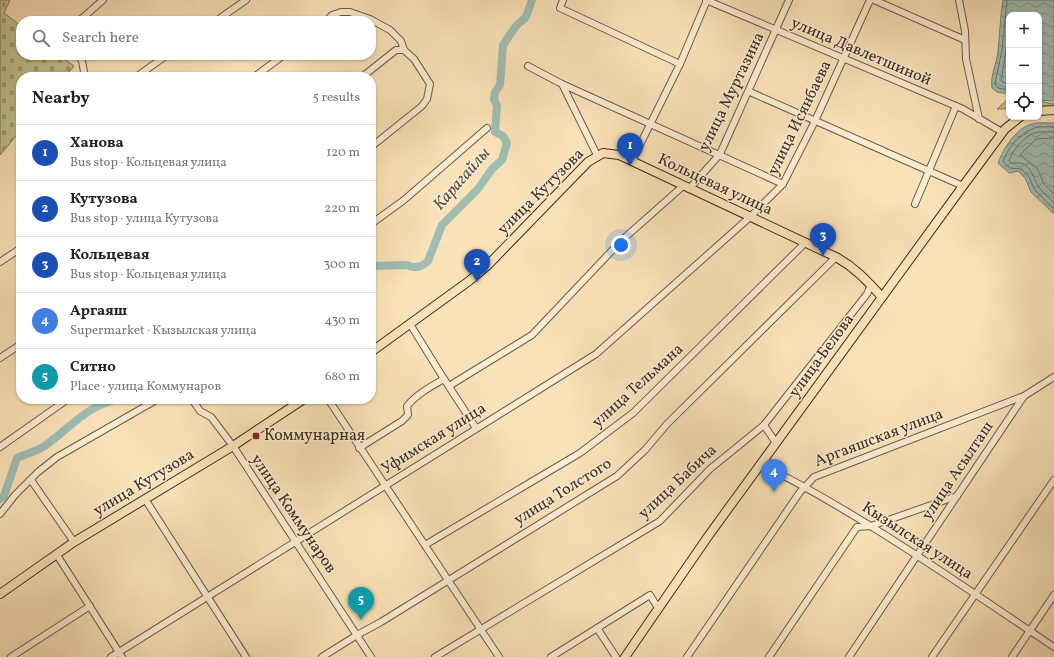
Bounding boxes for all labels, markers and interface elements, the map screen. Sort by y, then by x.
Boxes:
street label: улица Давлетшиной [787,12,935,92]
map controls [1006,12,1042,120]
button: + [1006,12,1042,48]
search box [16,16,376,60]
icon: search [30,27,52,49]
text: Search here [62,28,139,49]
street label: улица Муртазина [694,29,770,155]
button: − [1006,48,1042,84]
street label: улица Исянбаева [763,57,837,179]
button: locate [1006,84,1042,120]
text: Nearby [32,87,90,110]
text: 5 results [313,89,360,107]
text: Ханова [70,133,124,154]
pin: 1 [617,133,643,166]
water label: Карагайлы [428,142,496,216]
text: 1 [42,144,48,162]
text: 120 m [326,144,360,162]
street label: улица Кутузова [493,144,589,240]
street label: Кольцевая улица [654,149,776,221]
text: Bus stop · Кольцевая улица [70,154,227,172]
text: Кутузова [70,189,138,210]
text: 2 [42,200,48,218]
text: 220 m [324,200,360,218]
text: Bus stop · улица Кутузова [70,210,219,228]
pin: 3 [810,223,836,256]
your location [611,235,631,255]
text: Кольцевая [70,245,149,266]
pin: 2 [464,249,490,282]
text: 3 [42,256,48,274]
text: 300 m [324,256,360,274]
text: Bus stop · Кольцевая улица [70,266,227,284]
text: Аргаяш [70,301,127,322]
street label: улица Белова [784,310,860,402]
text: 4 [41,312,49,330]
text: 430 m [324,312,360,330]
text: Supermarket · Кызылская улица [70,322,257,340]
street label: улица Тельмана [587,339,689,433]
text: Ситно [70,357,116,378]
text: 5 [42,368,48,386]
text: 680 m [325,368,360,386]
text: Place · улица Коммунаров [70,378,221,396]
street label: Уфимская улица [377,398,491,480]
street label: Аргаяшская улица [811,403,947,473]
street label: улица Асылташ [917,417,999,525]
place label: Коммунарная [264,425,365,447]
marker: Коммунарная [251,431,261,441]
street label: улица Бабича [634,440,722,524]
street label: улица Кутузова [89,444,199,522]
street label: улица Коммунаров [245,450,341,578]
street label: улица Толстого [510,453,616,531]
pin: 4 [761,459,787,492]
street label: Кызылская улица [857,497,977,585]
pin: 5 [348,587,374,620]

